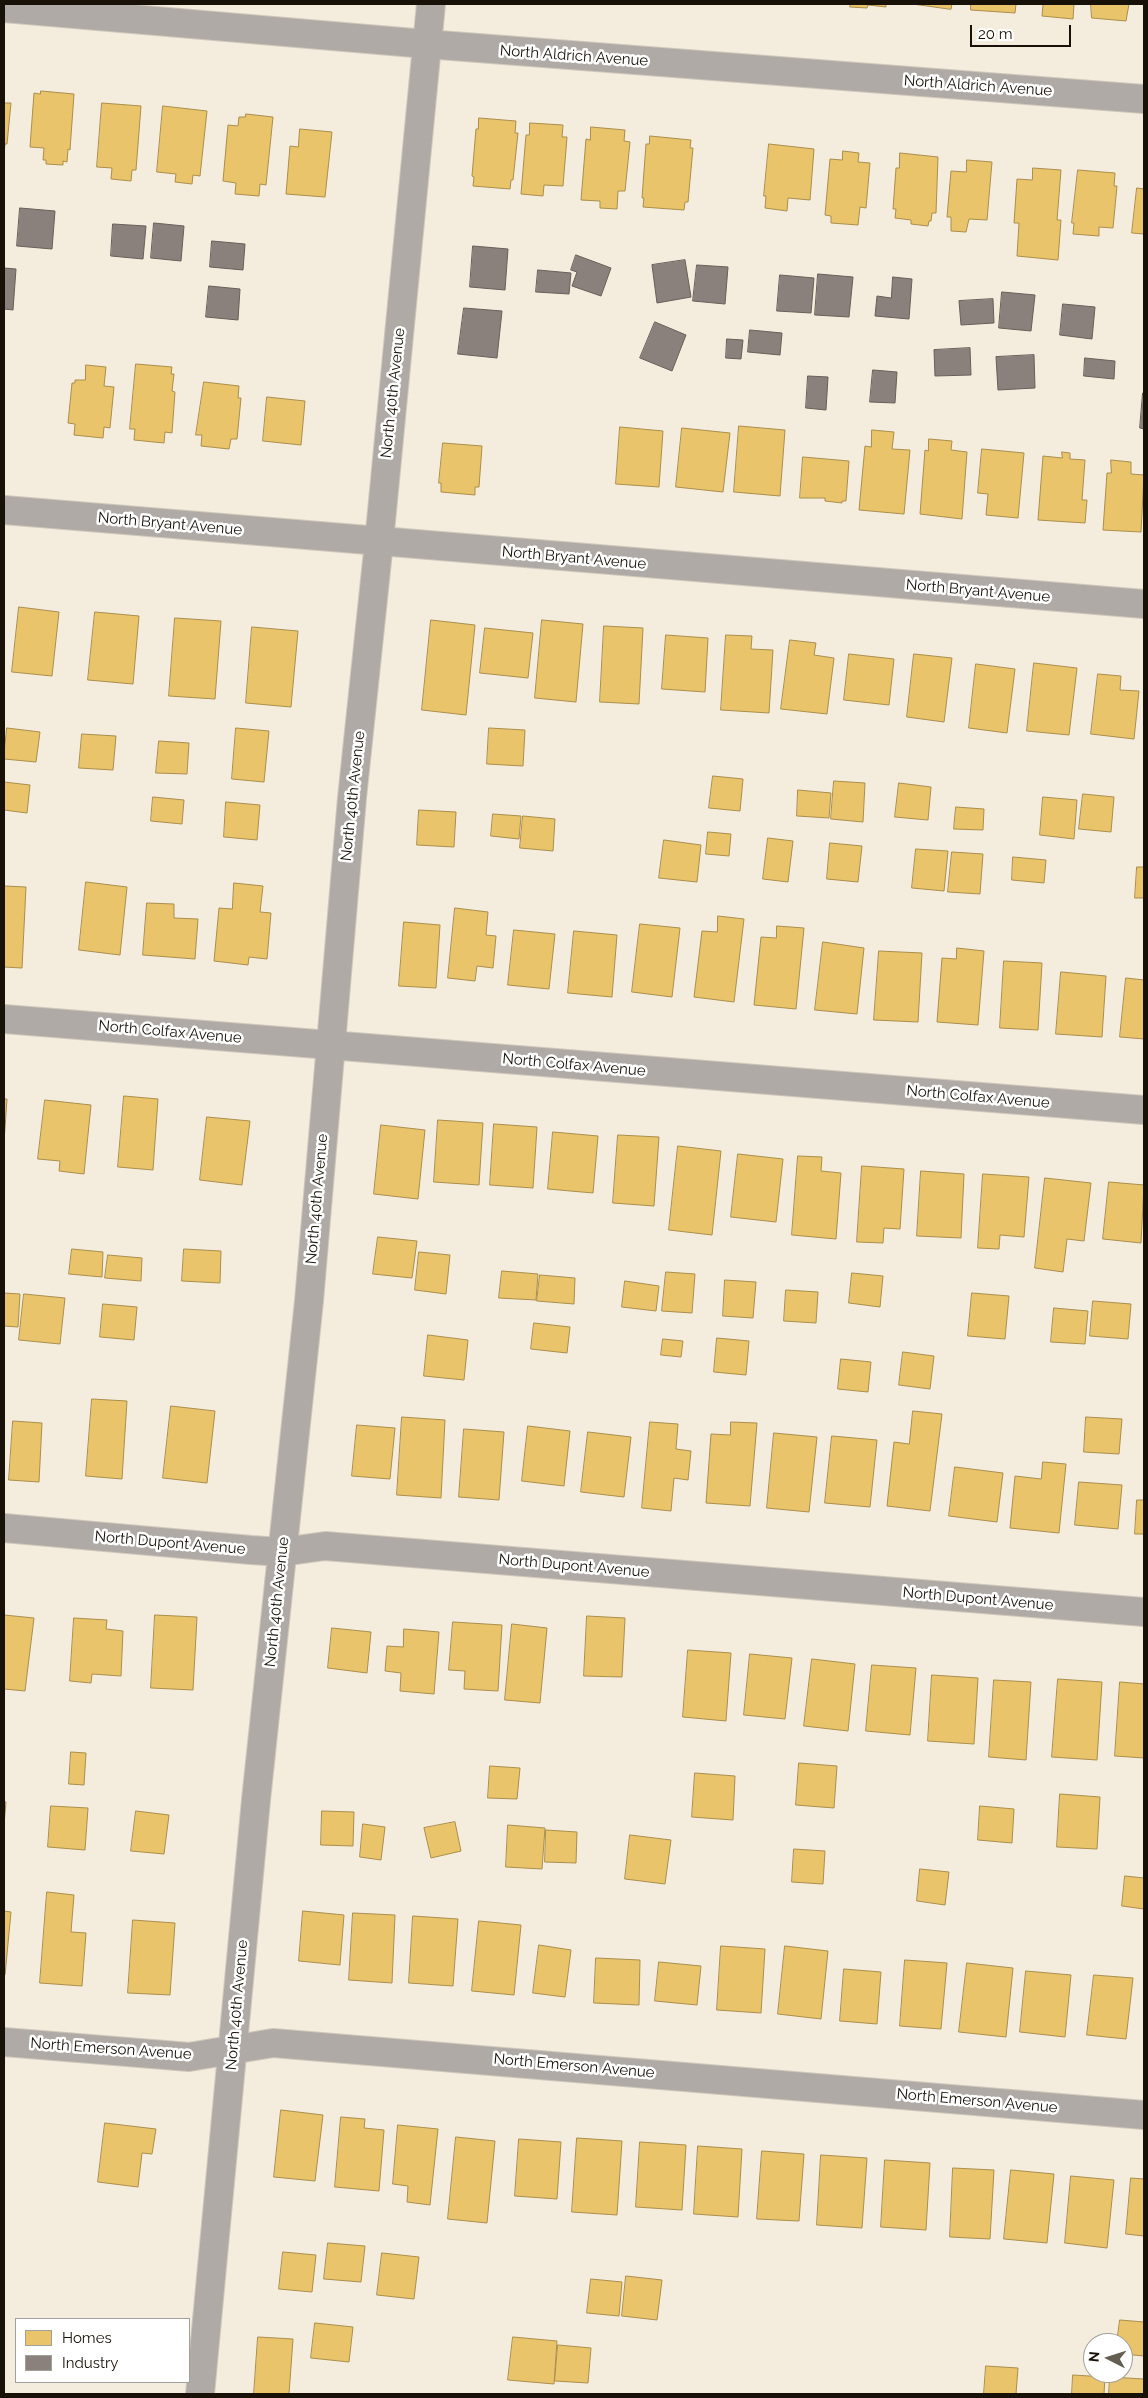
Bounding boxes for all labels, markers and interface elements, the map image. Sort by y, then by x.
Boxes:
scale bar [973,15,1074,47]
text: 20 m [978,25,1013,43]
street label: North Aldrich Avenue [499,42,649,70]
street label: North Aldrich Avenue [903,72,1053,100]
street label: North 40th Avenue [377,327,409,459]
street label: North Bryant Avenue [97,509,243,539]
street label: North Bryant Avenue [501,543,647,573]
street label: North Bryant Avenue [905,576,1051,606]
street label: North 40th Avenue [337,730,369,862]
street label: North Colfax Avenue [98,1017,242,1047]
street label: North Colfax Avenue [502,1050,646,1080]
street label: North Colfax Avenue [906,1082,1050,1112]
street label: North 40th Avenue [302,1133,332,1265]
street label: North Dupont Avenue [94,1527,246,1559]
street label: North 40th Avenue [261,1536,293,1668]
street label: North Dupont Avenue [498,1550,650,1582]
street label: North Dupont Avenue [902,1583,1054,1615]
street label: North 40th Avenue [222,1939,252,2071]
street label: North Emerson Avenue [30,2034,192,2064]
street label: North Emerson Avenue [493,2050,655,2082]
street label: North Emerson Avenue [896,2085,1058,2117]
legend [15,2318,190,2383]
text: Homes [62,2329,112,2347]
north arrow [1083,2333,1133,2383]
text: N [1086,2351,1102,2363]
text: Industry [62,2354,118,2372]

